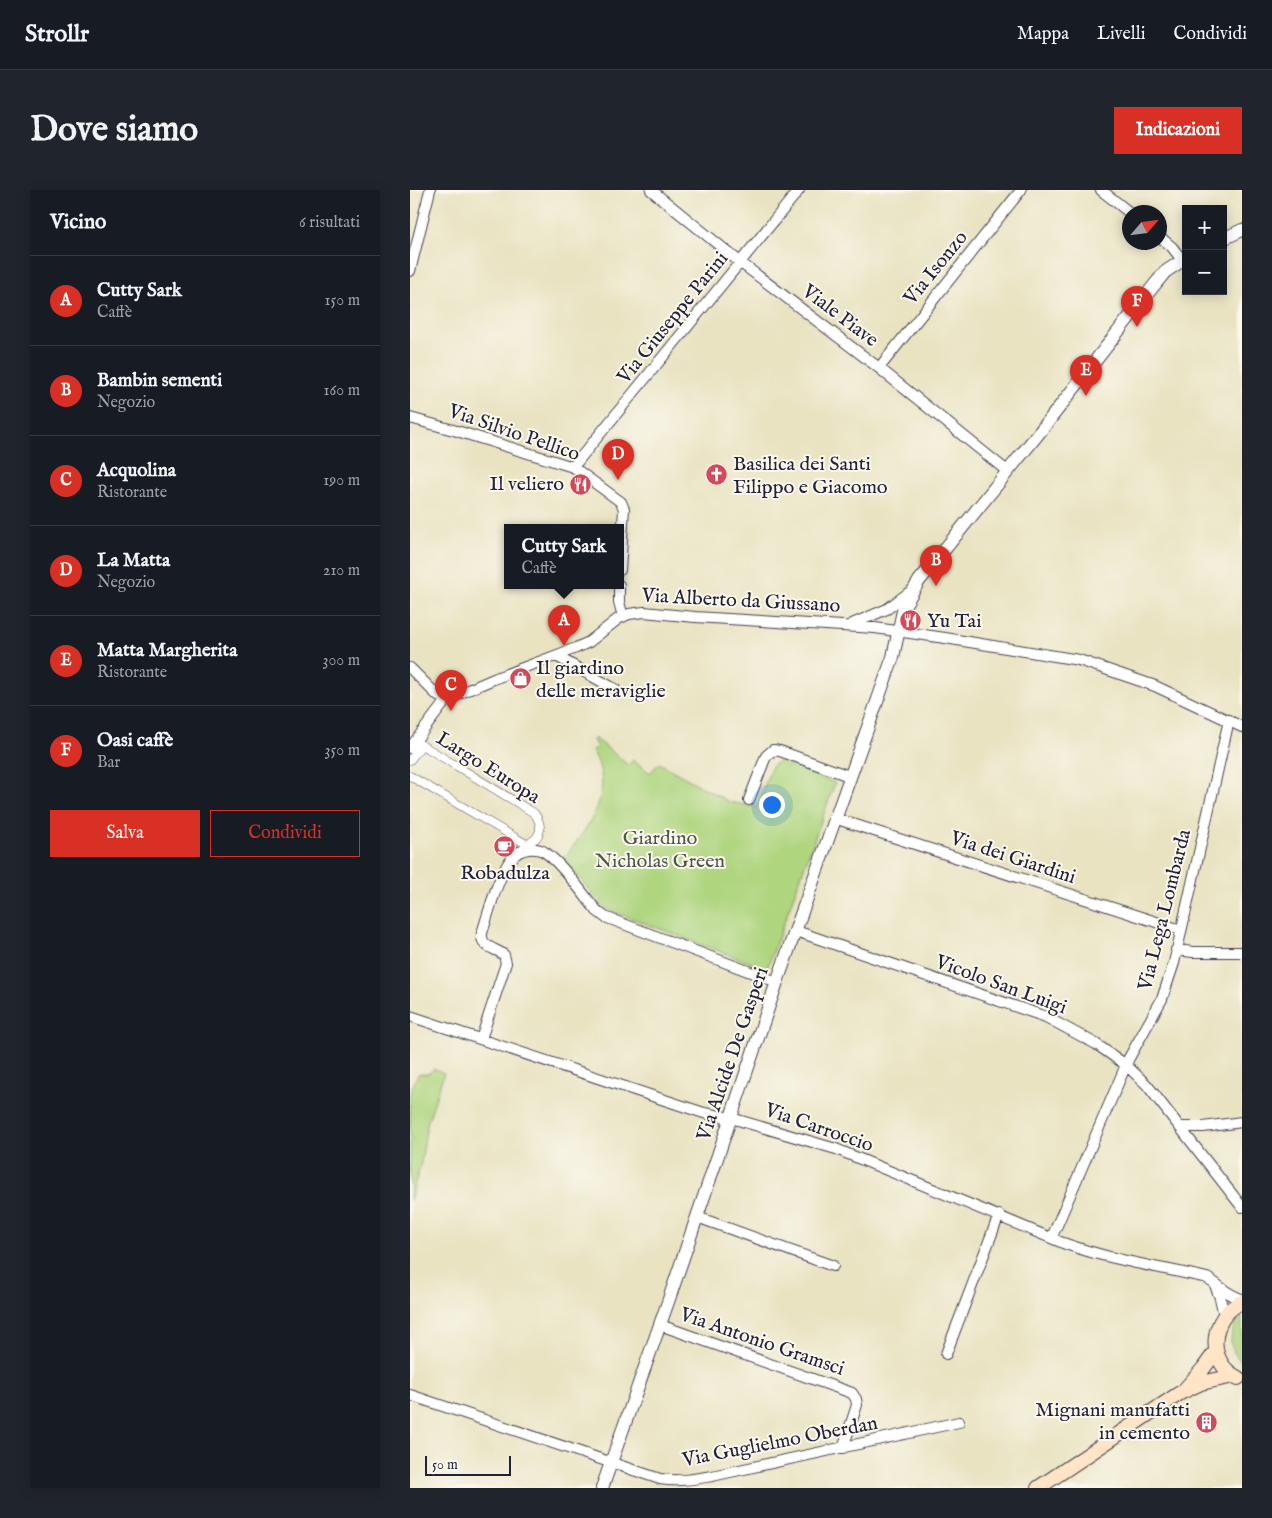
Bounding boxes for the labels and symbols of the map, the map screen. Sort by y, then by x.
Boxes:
north arrow [1122,205,1167,250]
street label: Via Isonzo [898,226,974,311]
street label: Via Giuseppe Parini [611,247,734,390]
street label: Viale Piave [796,279,883,353]
pin: F [1121,286,1153,327]
pin: E [1070,355,1102,396]
street label: Via Silvio Pellico [444,398,583,467]
pin: D [602,439,634,480]
place label: Basilica dei Santi Filippo e Giacomo [733,452,888,500]
church icon: Basilica dei Santi Filippo e Giacomo [705,463,729,487]
place label: Il veliero [490,472,564,497]
restaurant icon: Il veliero [568,472,592,496]
pin: B [920,545,952,586]
street label: Via Alberto da Giussano [640,583,841,619]
pin: A [548,605,580,646]
restaurant icon: Yu Tai [899,609,923,633]
place label: Yu Tai [927,609,982,634]
place label: Il giardino delle meraviglie [536,656,666,704]
shop icon: Il giardino delle meraviglie [508,667,532,691]
pin: C [435,670,467,711]
street label: Largo Europa [431,726,545,810]
your location [759,792,785,818]
park label: Giardino Nicholas Green [595,826,725,874]
street label: Via dei Giardini [946,826,1079,890]
street label: Via Lega Lombarda [1133,826,1197,994]
cafe icon: Robadulza [493,835,517,859]
place label: Robadulza [460,861,550,886]
street label: Vicolo San Luigi [931,949,1070,1020]
street label: Via Alcide De Gasperi [691,964,774,1145]
street label: Via Carroccio [761,1097,877,1158]
street label: Via Antonio Gramsci [675,1302,848,1382]
place label: Mignani manufatti in cemento [1035,1398,1190,1446]
building icon: Mignani manufatti in cemento [1194,1410,1218,1434]
street label: Via Guglielmo Oberdan [679,1411,880,1473]
scale bar [425,1453,511,1476]

